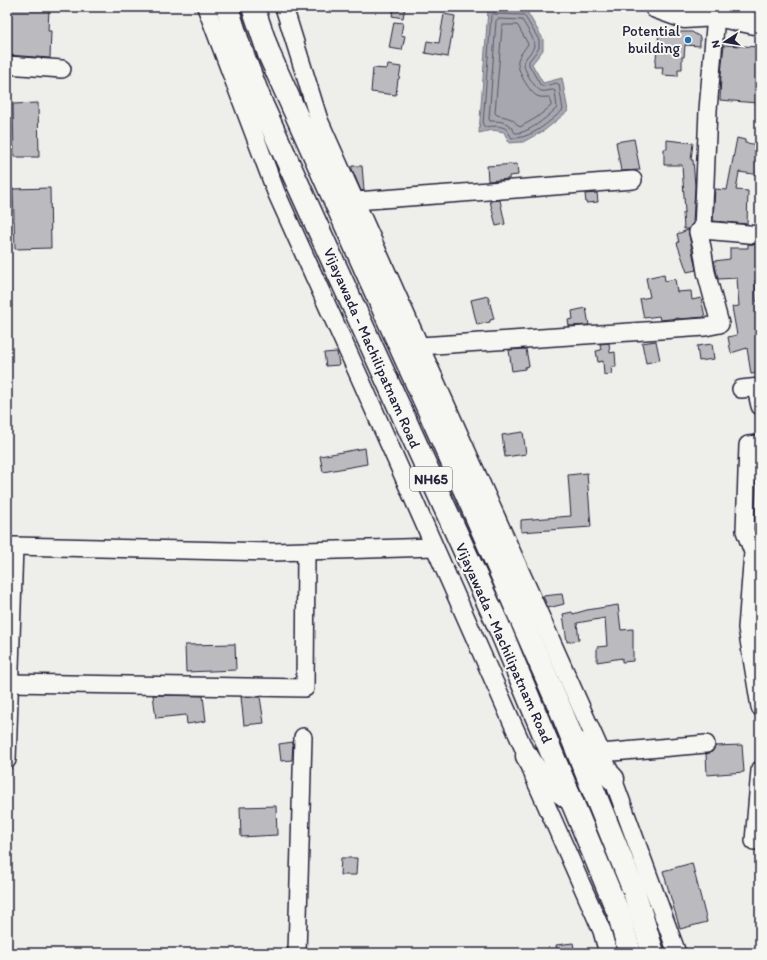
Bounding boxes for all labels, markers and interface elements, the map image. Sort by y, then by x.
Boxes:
place label: Potential building [622,22,681,57]
north arrow [705,22,745,62]
marker: Potential building [683,35,693,45]
text: N [709,39,723,49]
street label: Vijayawada - Machilipatnam Road [320,245,424,451]
road number: NH65 [410,467,452,491]
street label: Vijayawada - Machilipatnam Road [452,540,556,746]

